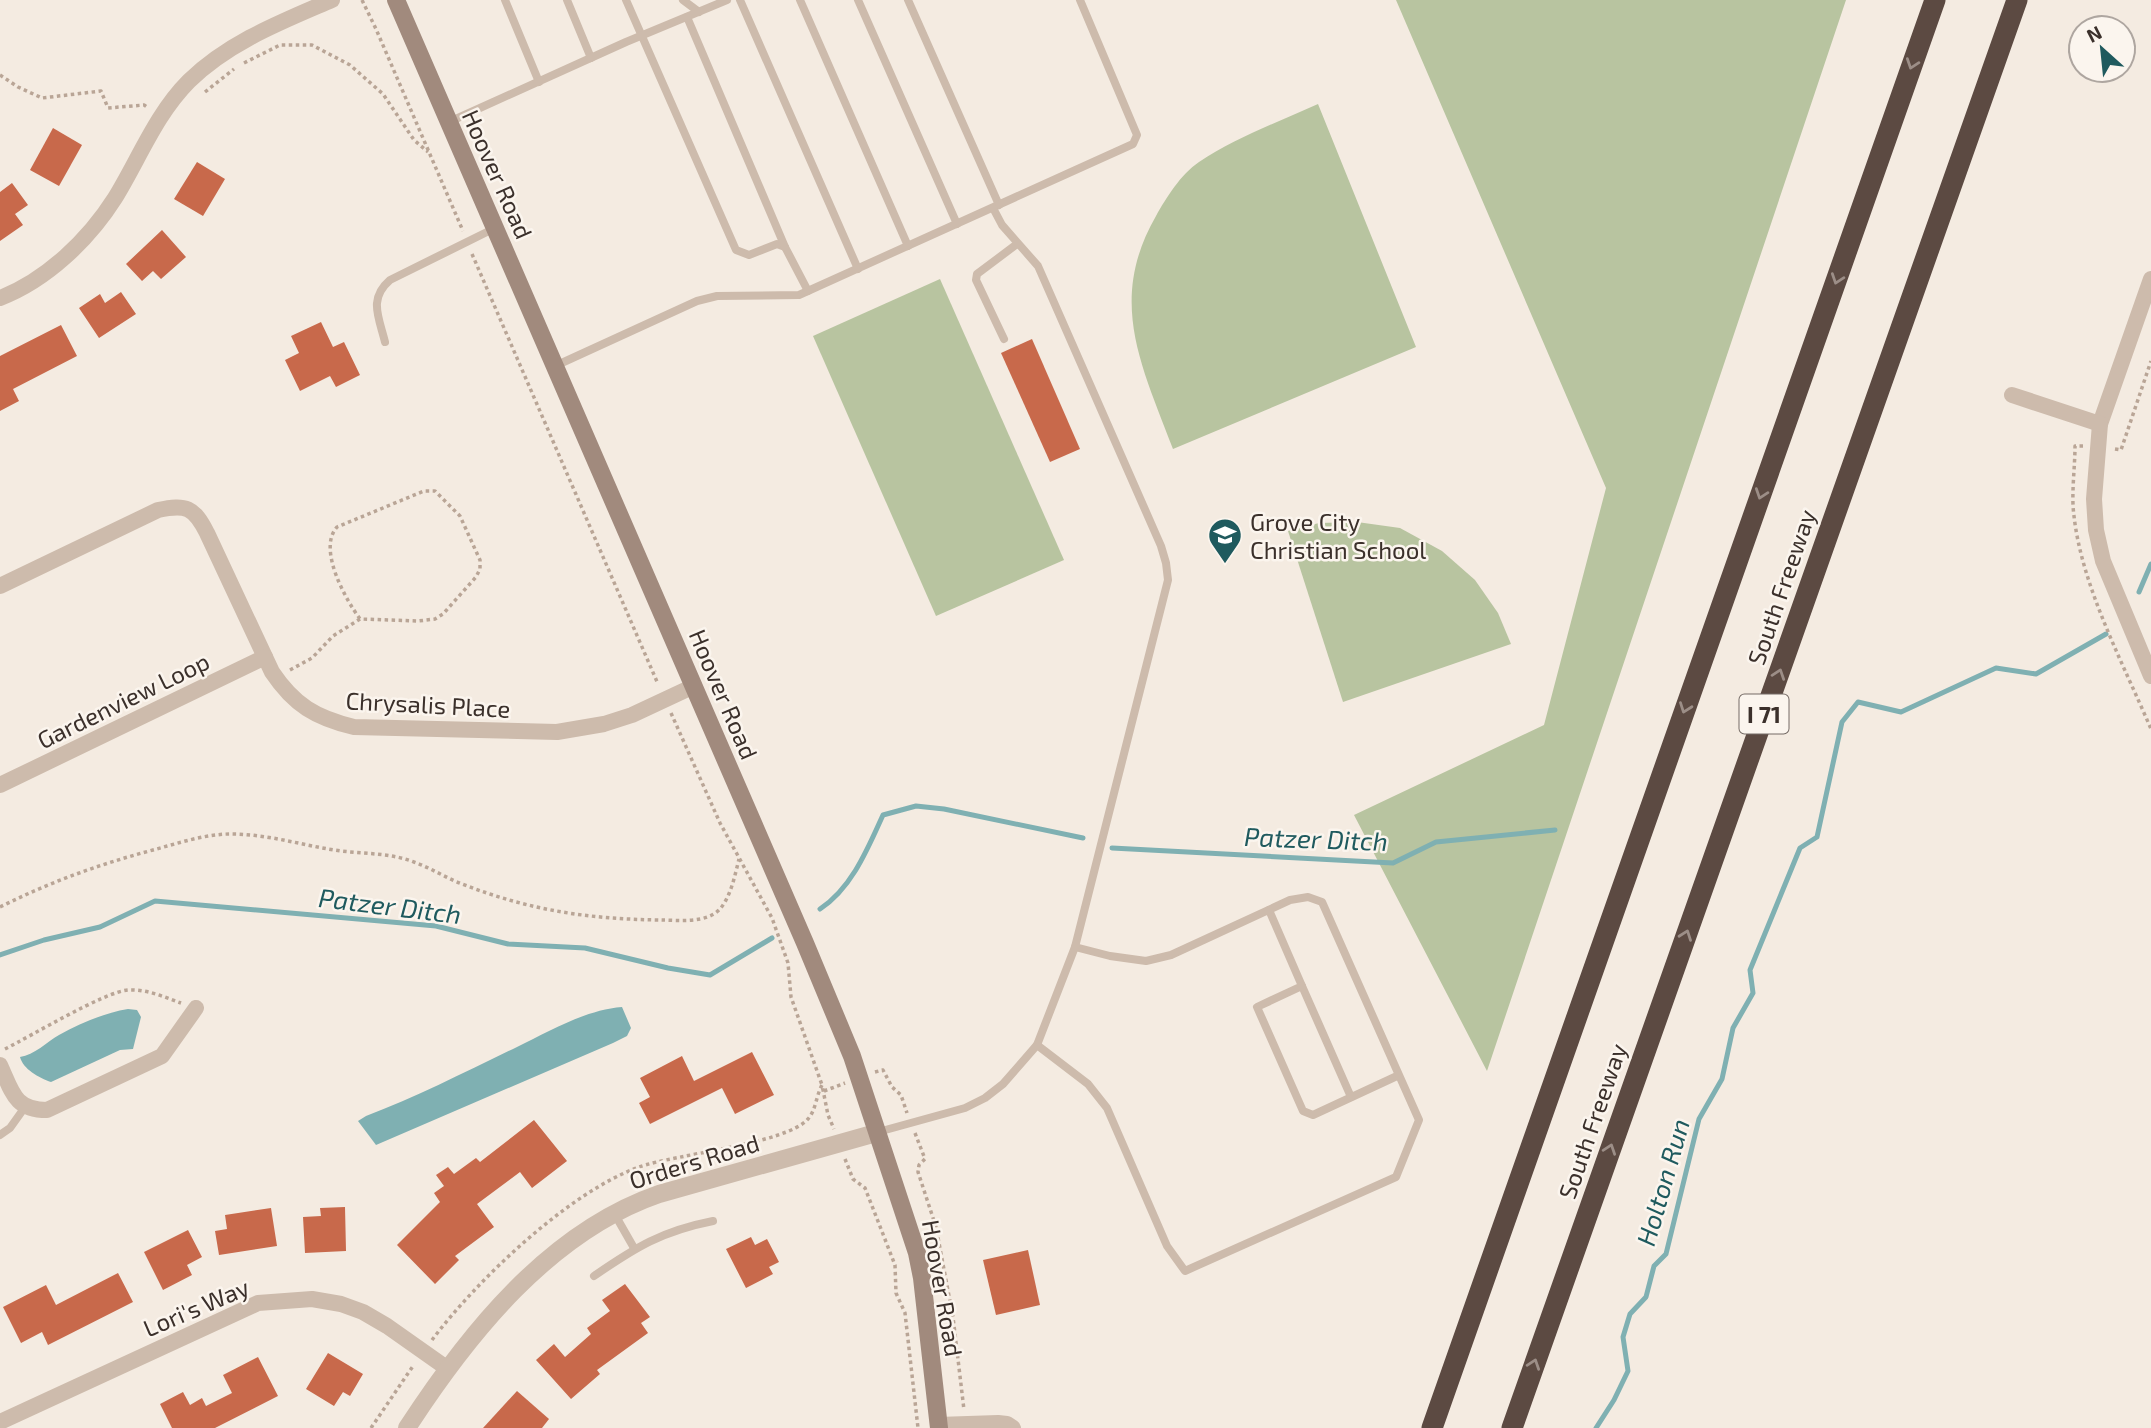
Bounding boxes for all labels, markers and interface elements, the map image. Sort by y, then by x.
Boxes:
north arrow [2067,14,2137,84]
text: N [2083,20,2105,47]
one-way arrow [1906,58,1920,70]
street label: Hoover Road [457,105,539,243]
one-way arrow [1831,272,1845,285]
one-way arrow [1755,487,1769,499]
street label: South Freeway [1741,505,1821,669]
place label: Grove City Christian School [1250,507,1427,564]
school or university icon: Grove City Christian School [1206,516,1244,565]
street label: Hoover Road [684,625,764,763]
street label: Gardenview Loop [32,646,214,754]
one-way arrow [1770,669,1784,681]
street label: Chrysalis Place [345,685,511,723]
road number: I 71 [1740,694,1788,734]
one-way arrow [1679,701,1693,713]
water label: Patzer Ditch [1244,820,1388,856]
water label: Patzer Ditch [317,881,463,929]
one-way arrow [1678,929,1692,941]
street label: South Freeway [1552,1039,1632,1203]
water label: Holton Run [1629,1115,1695,1249]
street label: Orders Road [625,1127,763,1195]
one-way arrow [1602,1144,1616,1156]
street label: Hoover Road [917,1217,969,1359]
street label: Lori's Way [139,1272,254,1342]
one-way arrow [1526,1358,1540,1370]

